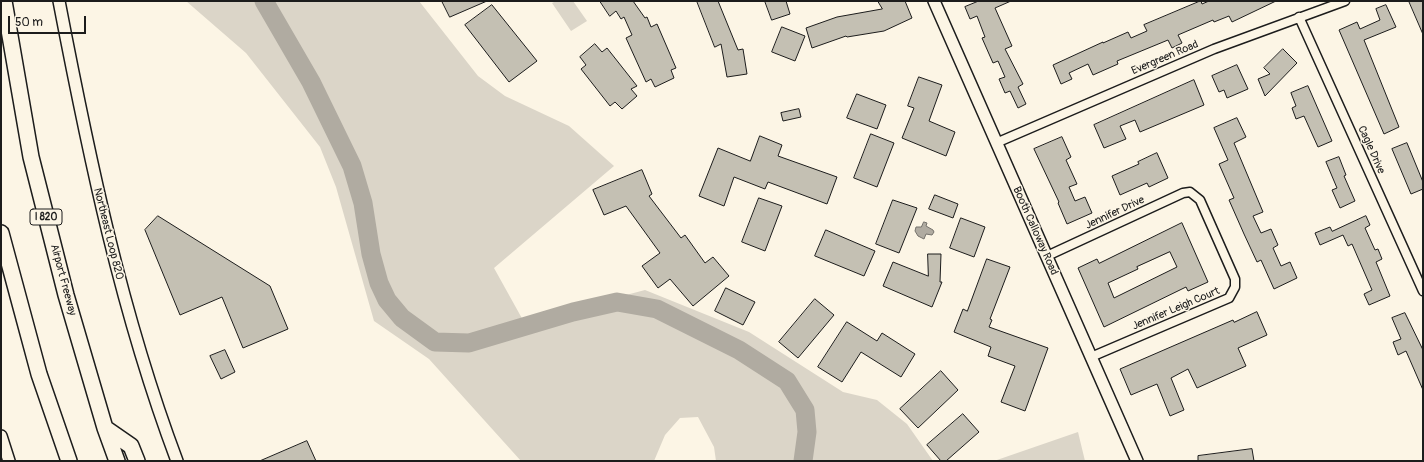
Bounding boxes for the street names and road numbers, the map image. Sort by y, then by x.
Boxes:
street label: Evergreen Road [1130,38,1200,78]
street label: Cagle Drive [1355,124,1387,176]
street label: Booth Calloway Road [1010,185,1060,277]
street label: Northeast Loop 820 [90,187,126,281]
street label: Jennifer Drive [1083,194,1147,232]
road number: I 820 [30,209,62,225]
street label: Airport Freeway [47,243,79,317]
street label: Jennifer Leigh Court [1130,285,1222,333]

